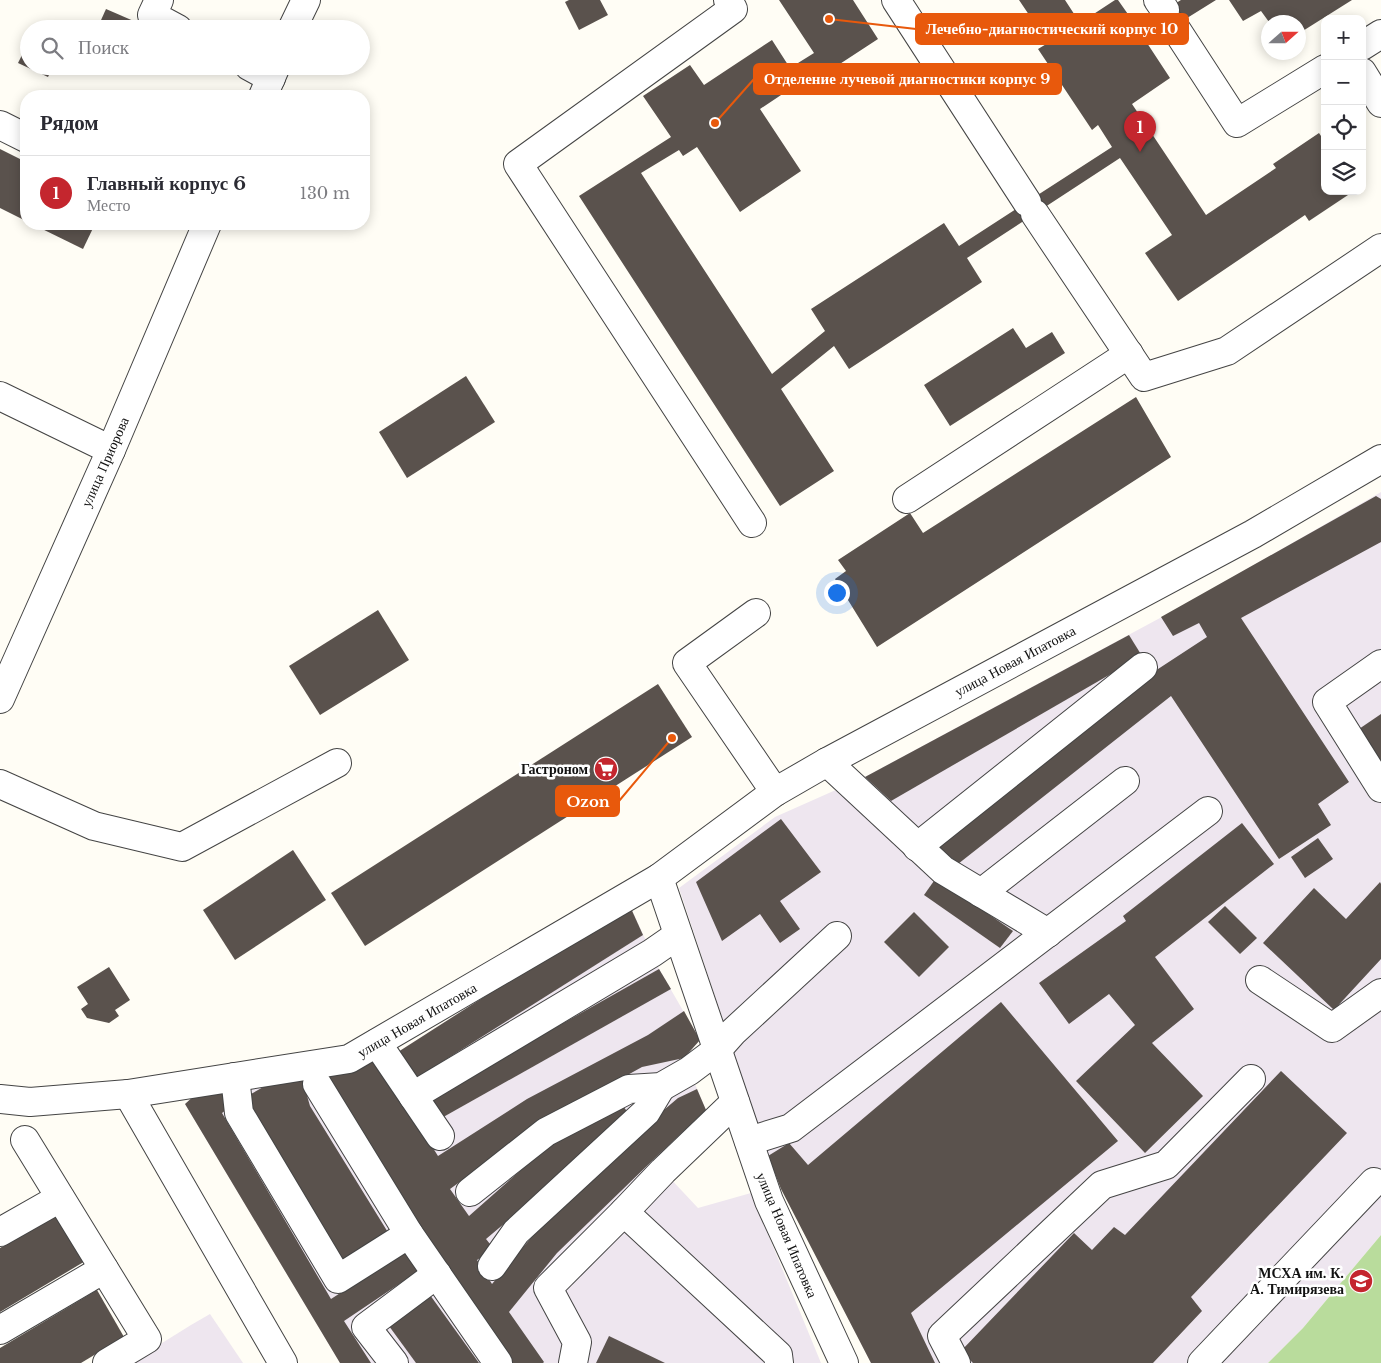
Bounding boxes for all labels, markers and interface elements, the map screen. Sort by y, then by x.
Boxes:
callout: Лечебно-диагностический корпус 10 [916,14,1188,44]
north arrow [1261,15,1306,60]
map controls [1321,15,1366,195]
button: + [1321,15,1366,60]
text: Лечебно-диагностический корпус 10 [926,19,1178,38]
search box [20,20,370,75]
icon: search [38,34,66,62]
text: Поиск [78,36,129,59]
button: − [1321,60,1366,105]
callout: Отделение лучевой диагностики корпус 9 [754,64,1061,94]
text: Отделение лучевой диагностики корпус 9 [764,69,1050,88]
button: locate [1321,105,1366,150]
text: Рядом [40,110,99,136]
pin: 1 [1124,111,1156,152]
button: layers [1321,150,1366,195]
text: Главный корпус 6 [87,172,246,195]
text: 1 [53,183,59,203]
text: 130 m [300,183,350,203]
text: Место [87,195,130,215]
street label: улица Приорова [77,413,133,510]
your location [824,580,850,606]
street label: улица Новая Ипатовка [951,621,1079,701]
supermarket icon: Гастроном [593,756,619,782]
place label: Гастроном [521,760,588,778]
callout: Ozon [556,786,619,816]
text: Ozon [566,792,610,811]
street label: улица Новая Ипатовка [354,978,480,1061]
street label: улица Новая Ипатовка [752,1170,822,1301]
place label: МСХА им. К. А. Тимирязева [1250,1264,1344,1298]
school or university icon: МСХА им. К. А. Тимирязева [1348,1268,1374,1294]

